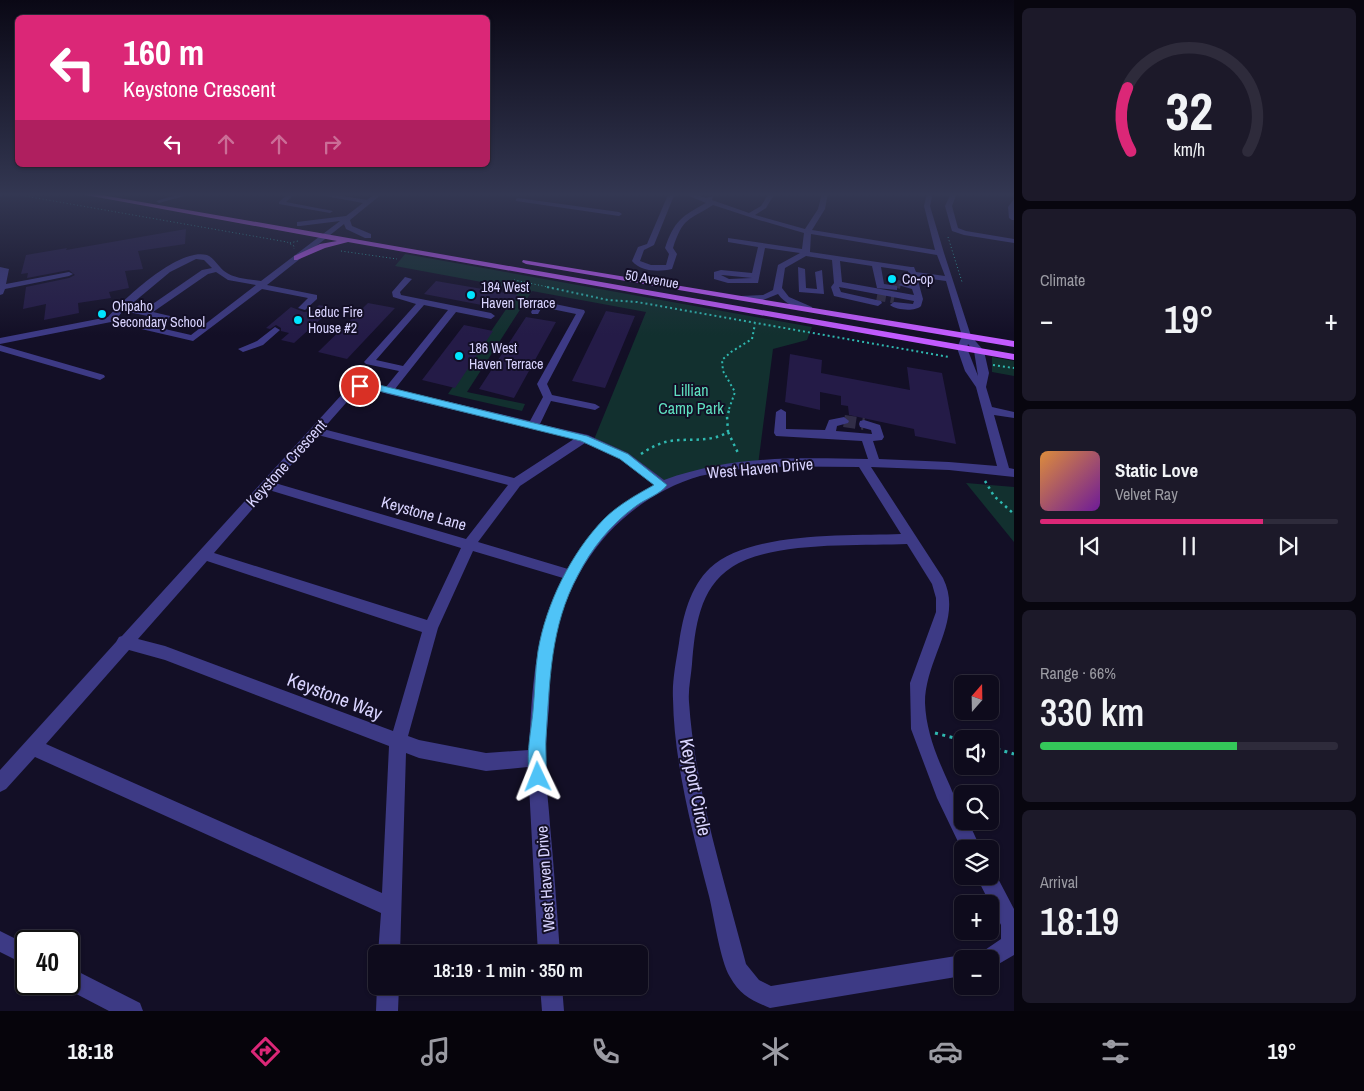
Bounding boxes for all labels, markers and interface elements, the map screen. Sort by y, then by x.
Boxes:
text: 160 m [123,29,204,76]
icon: left [40,35,105,100]
text: Keystone Crescent [123,74,275,104]
text: 32 [1165,76,1213,146]
icon: left [159,130,187,158]
icon: ahead [212,130,240,158]
icon: ahead [265,130,293,158]
icon: right [318,130,346,158]
text: km/h [1173,138,1205,162]
street label: 50 Avenue [624,265,680,293]
text: Climate [1040,269,1085,291]
place label: Co-op [902,270,933,288]
marker: Co-op [886,273,898,285]
place label: 184 West Haven Terrace [481,278,555,312]
marker: 184 West Haven Terrace [465,289,477,301]
text: 19° [1164,294,1214,345]
place label: Ohpaho Secondary School [112,297,205,331]
text: − [1040,301,1053,339]
text: + [1325,301,1338,339]
place label: Leduc Fire House #2 [308,303,363,337]
marker: Ohpaho Secondary School [96,308,108,320]
marker: Leduc Fire House #2 [292,314,304,326]
place label: 186 West Haven Terrace [469,339,543,373]
marker: 186 West Haven Terrace [453,350,465,362]
pin [339,365,381,407]
icon: arrive [346,372,374,400]
park label: Lillian Camp Park [658,379,724,419]
street label: Keystone Crescent [241,414,331,512]
street label: West Haven Drive [706,452,814,484]
text: Static Love [1115,457,1198,483]
text: Velvet Ray [1115,483,1178,505]
street label: Keystone Lane [379,490,469,536]
icon: previous [1076,532,1104,560]
icon: pause [1175,532,1203,560]
icon: next [1274,532,1302,560]
text: Range · 66% [1040,662,1116,684]
street label: Keystone Way [284,666,386,726]
north arrow [954,675,999,720]
map controls [954,675,999,995]
text: 330 km [1040,687,1144,738]
button: sound [954,730,999,775]
street label: Keyport Circle [674,736,718,838]
position arrow [511,750,563,802]
button: search [954,785,999,830]
street label: West Haven Drive [530,825,560,933]
button: layers [954,840,999,885]
text: Arrival [1040,871,1078,893]
button: + [954,895,999,940]
text: 18:19 [1040,896,1119,947]
speed limit sign: 40 [15,930,80,995]
button: − [954,950,999,995]
text: 18:19 · 1 min · 350 m [433,957,583,983]
icon: directions [248,1034,283,1069]
icon: music [418,1034,453,1069]
icon: phone [588,1034,623,1069]
icon: climate [758,1034,793,1069]
icon: car [928,1034,963,1069]
icon: filters [1098,1034,1133,1069]
text: 18:18 [67,1036,114,1066]
text: 19° [1268,1036,1296,1066]

